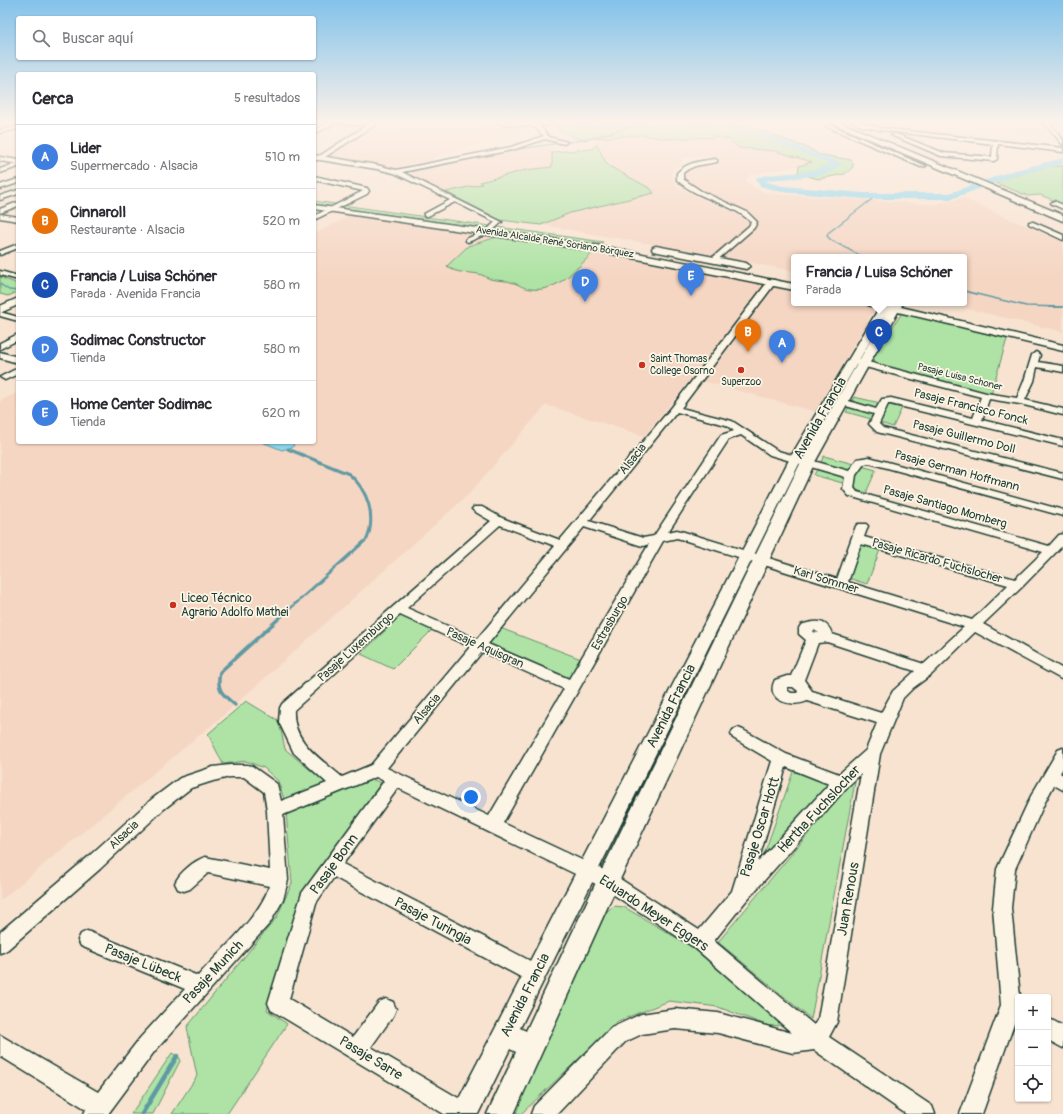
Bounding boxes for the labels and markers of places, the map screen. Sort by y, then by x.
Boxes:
pin: E [678,263,704,296]
pin: D [572,269,598,302]
pin: B [735,319,761,352]
pin: C [866,319,892,352]
pin: A [769,330,795,363]
place label: Saint Thomas College Osorno [650,353,715,377]
marker: Saint Thomas College Osorno [637,360,647,370]
marker: Superzoo [736,365,746,375]
place label: Superzoo [721,376,762,388]
place label: Liceo Técnico Agrario Adolfo Mathei [181,591,288,620]
marker: Liceo Técnico Agrario Adolfo Mathei [168,600,178,610]

